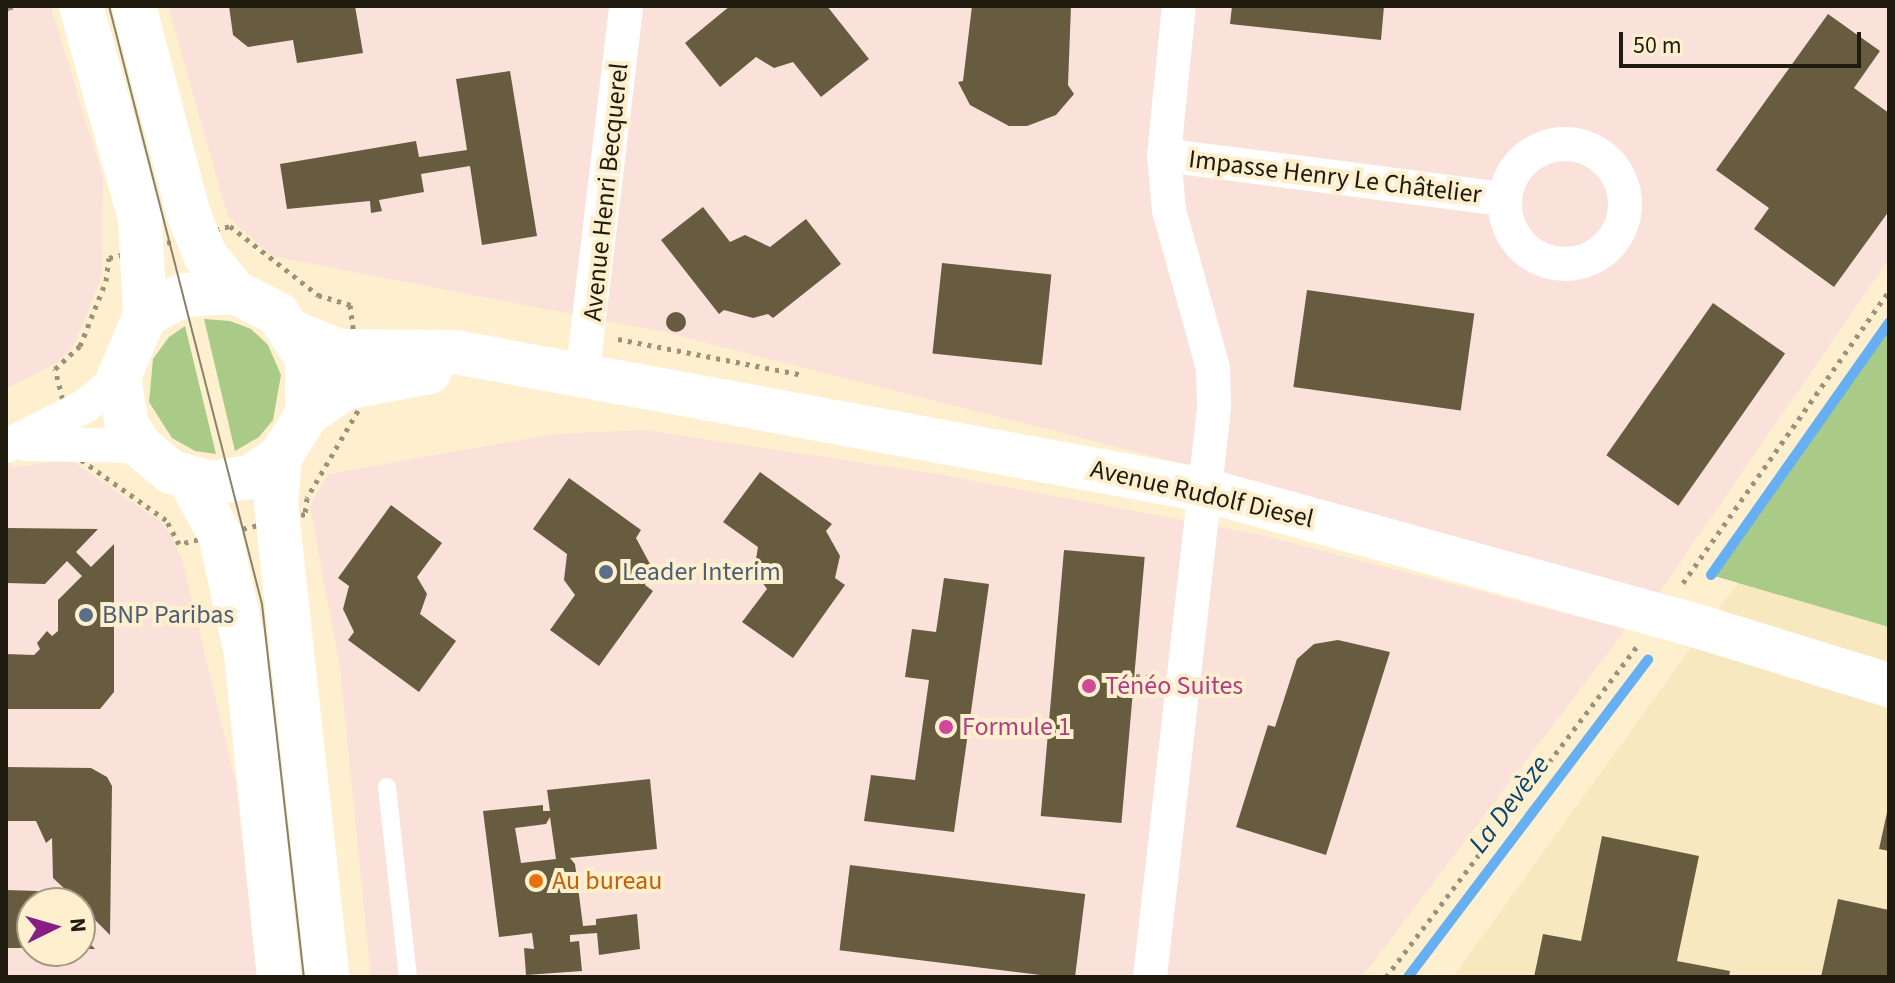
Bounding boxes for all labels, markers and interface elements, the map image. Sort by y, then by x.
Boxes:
scale bar [1623,16,1865,66]
text: 50 m [1633,28,1682,63]
street label: Avenue Henri Becquerel [577,61,635,323]
street label: Impasse Henry Le Châtelier [1187,144,1483,210]
street label: Avenue Rudolf Diesel [1087,453,1317,535]
place label: Leader Interim [622,556,781,588]
marker: Leader Interim [597,563,615,581]
place label: BNP Paribas [102,599,234,631]
marker: BNP Paribas [77,606,95,624]
place label: Ténéo Suites [1105,670,1243,702]
marker: Ténéo Suites [1080,677,1098,695]
place label: Formule 1 [962,711,1071,743]
marker: Formule 1 [937,718,955,736]
water label: La Devèze [1461,749,1557,859]
place label: Au bureau [552,865,662,897]
marker: Au bureau [527,872,545,890]
north arrow [16,887,96,967]
text: N [61,916,94,934]

